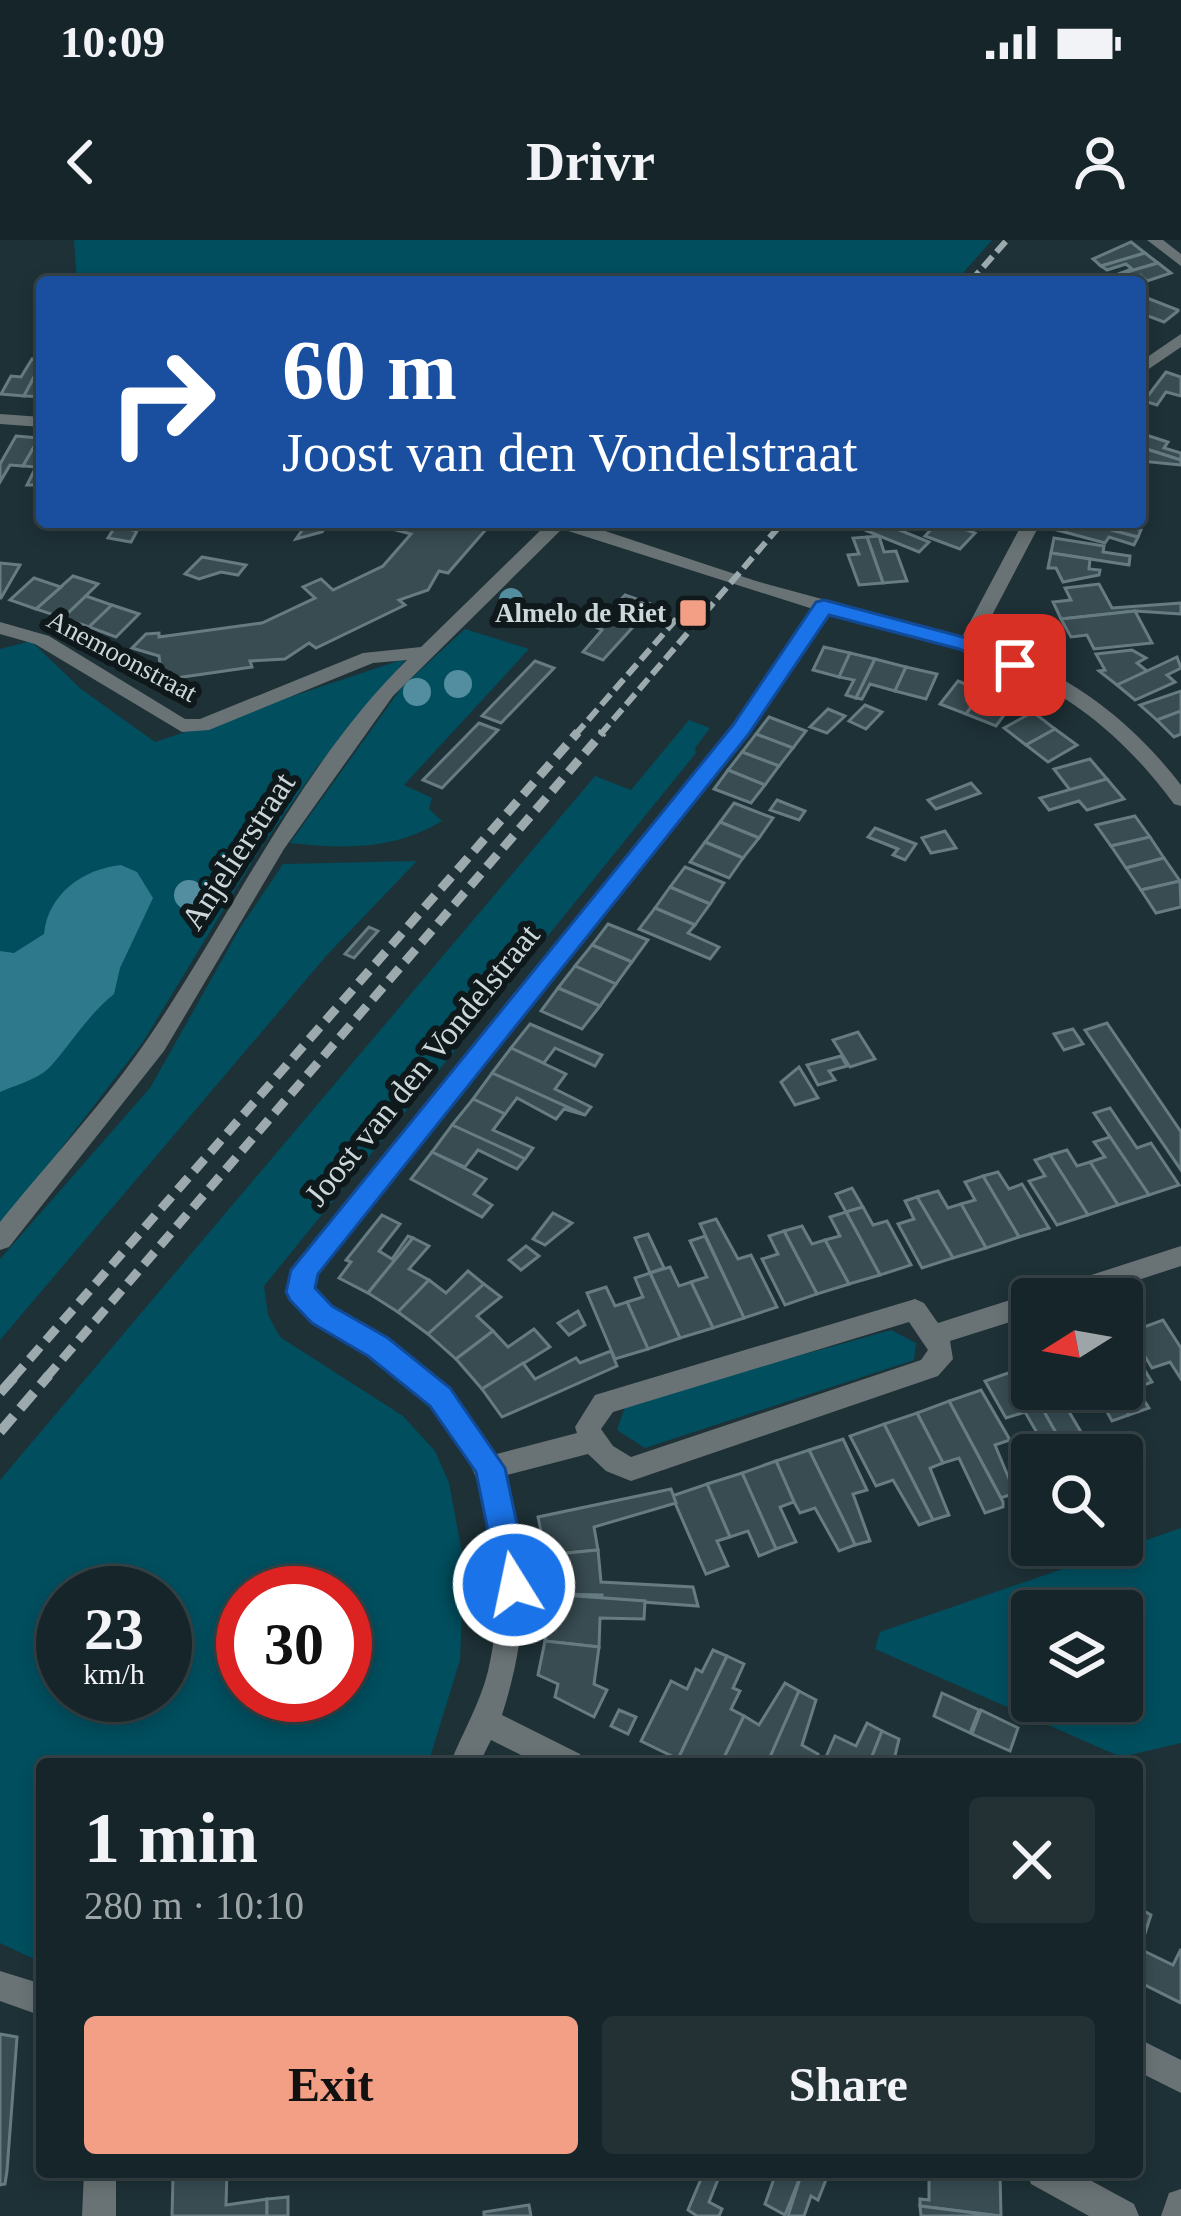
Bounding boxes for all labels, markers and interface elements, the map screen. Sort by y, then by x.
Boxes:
text: 10:09 [60,17,165,67]
icon: back [48,129,114,195]
icon: person [1067,129,1133,195]
text: Drivr [526,132,655,192]
icon: right [84,324,240,480]
text: 60 m [282,324,457,417]
text: Joost van den Vondelstraat [282,423,857,483]
marker: Almelo de Riet [677,597,709,629]
place label: Almelo de Riet [495,598,666,628]
street label: Anemoonstraat [42,604,202,708]
pin [964,614,1066,716]
icon: arrive [982,632,1048,698]
street label: Anjelierstraat [174,766,302,936]
street label: Joost van den Vondelstraat [297,917,547,1213]
north arrow [1011,1278,1143,1410]
map controls [1011,1278,1143,1722]
button: search [1011,1434,1143,1566]
position arrow [451,1522,577,1648]
speed limit sign: 30 [216,1566,372,1722]
button: layers [1011,1590,1143,1722]
text: 23 [84,1596,144,1662]
text: km/h [83,1657,145,1690]
button: close [969,1797,1095,1923]
text: 1 min [84,1798,258,1878]
text: 280 m · 10:10 [84,1884,304,1927]
button: Exit [84,2016,578,2154]
button: Share [602,2016,1095,2154]

